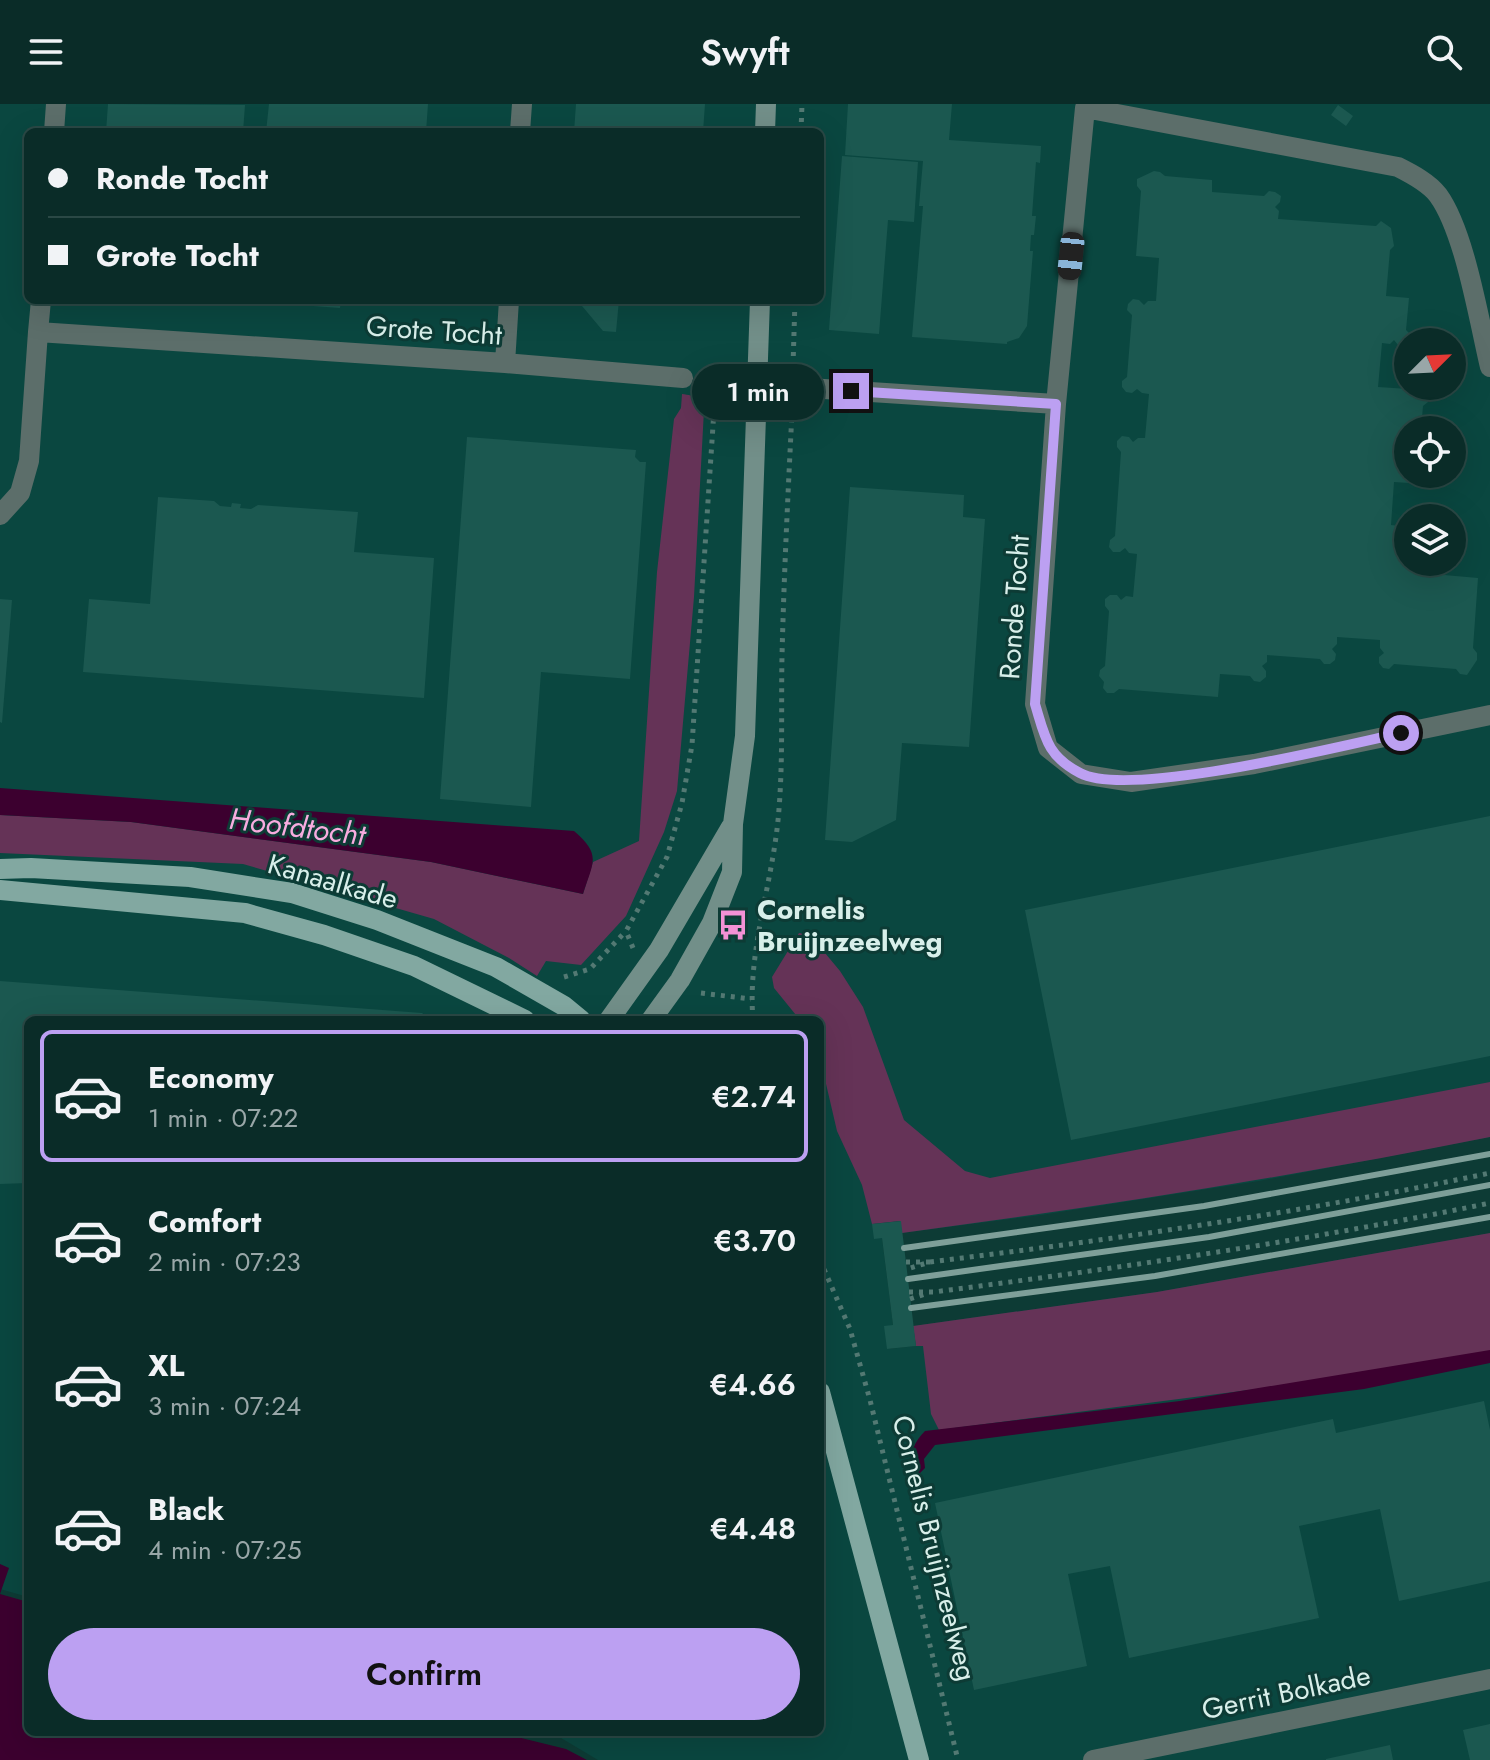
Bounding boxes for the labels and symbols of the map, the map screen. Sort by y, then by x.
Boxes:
car [1057,231,1085,281]
street label: Grote Tocht [365,305,504,356]
north arrow [1394,328,1466,400]
callout: 1 min [691,363,823,419]
route end [833,373,869,409]
street label: Ronde Tocht [989,533,1040,681]
route start [1383,715,1419,751]
water label: Hoofdtocht [227,797,369,856]
street label: Kanaalkade [263,843,403,920]
place label: Cornelis Bruijnzeelweg [757,889,943,962]
bus stop icon: Cornelis Bruijnzeelweg [716,908,750,942]
street label: Cornelis Bruijnzeelweg [882,1411,987,1685]
street label: Gerrit Bolkade [1198,1655,1374,1730]

